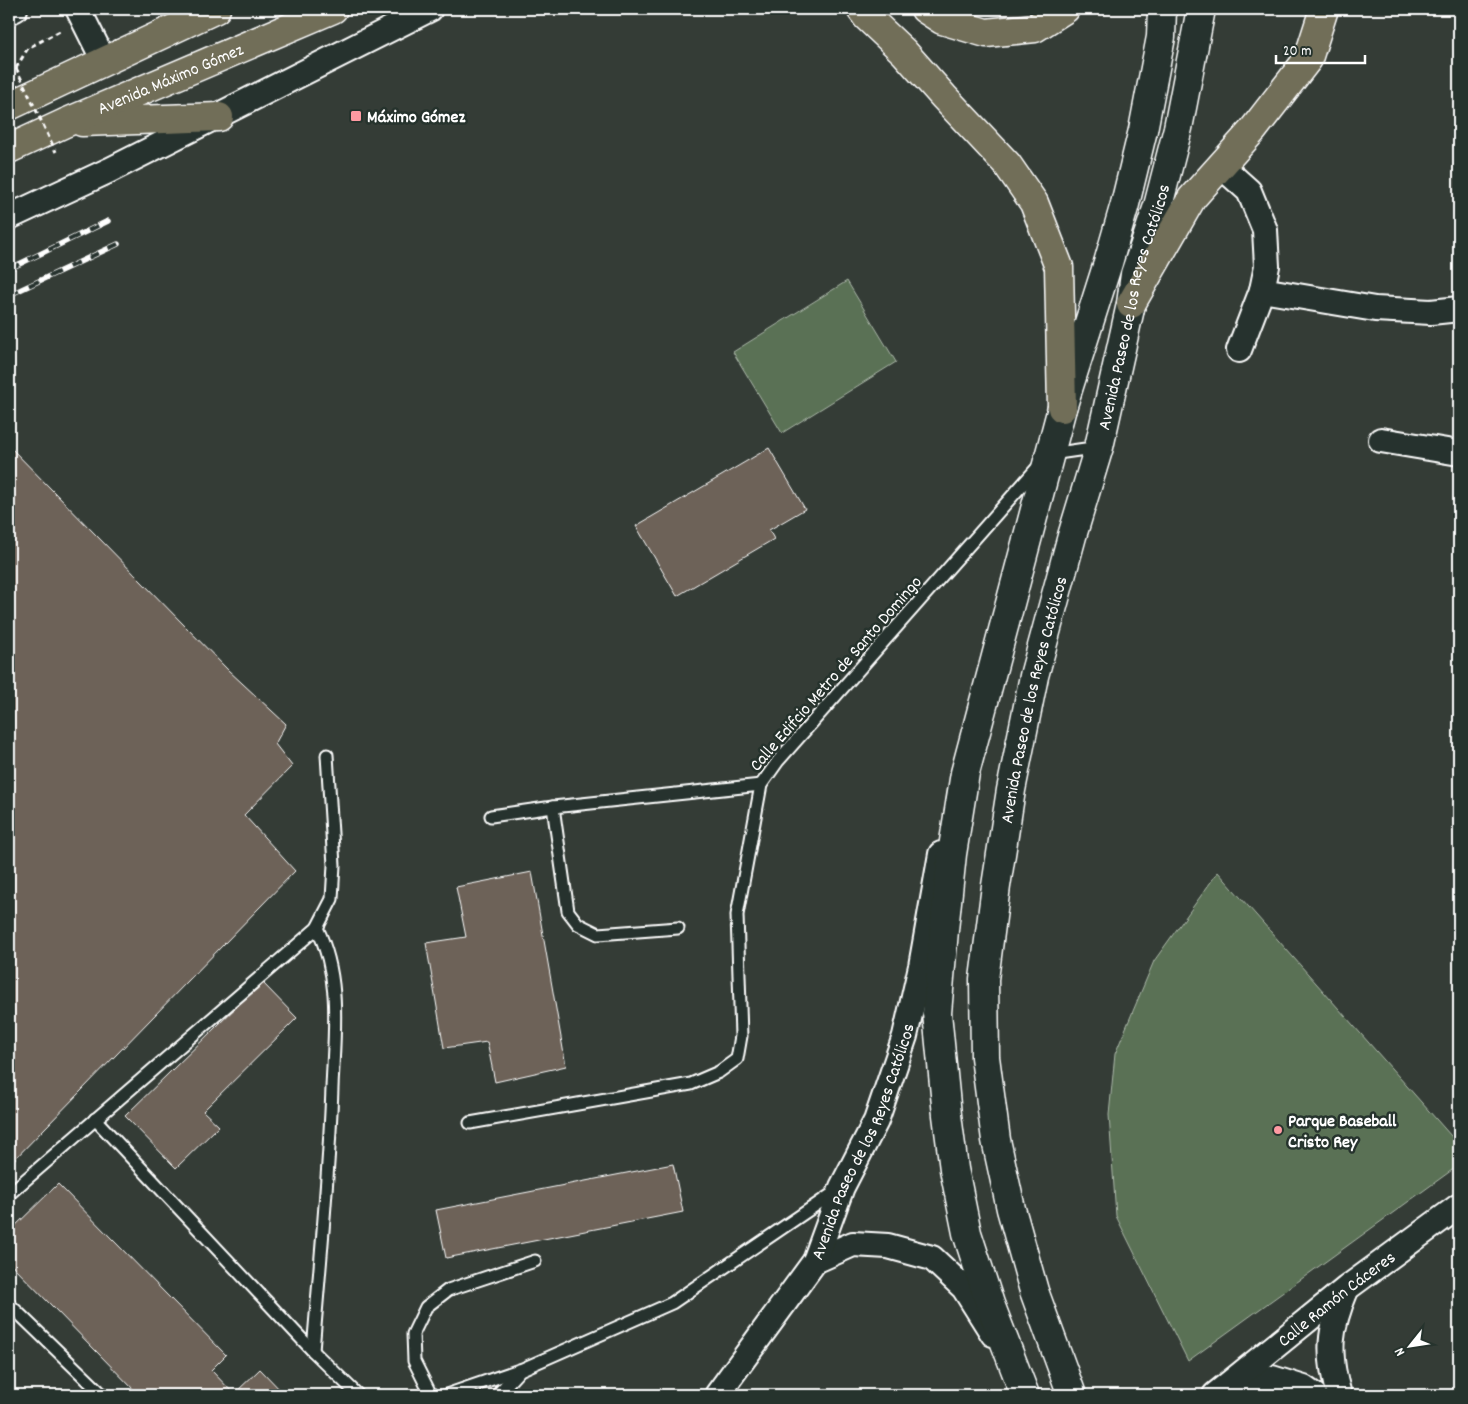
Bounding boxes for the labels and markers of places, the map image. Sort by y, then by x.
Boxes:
place label: Máximo Gómez [367,106,465,131]
marker: Máximo Gómez [349,109,363,123]
place label: Parque Baseball Cristo Rey [1288,1110,1397,1156]
marker: Parque Baseball Cristo Rey [1272,1124,1284,1136]

